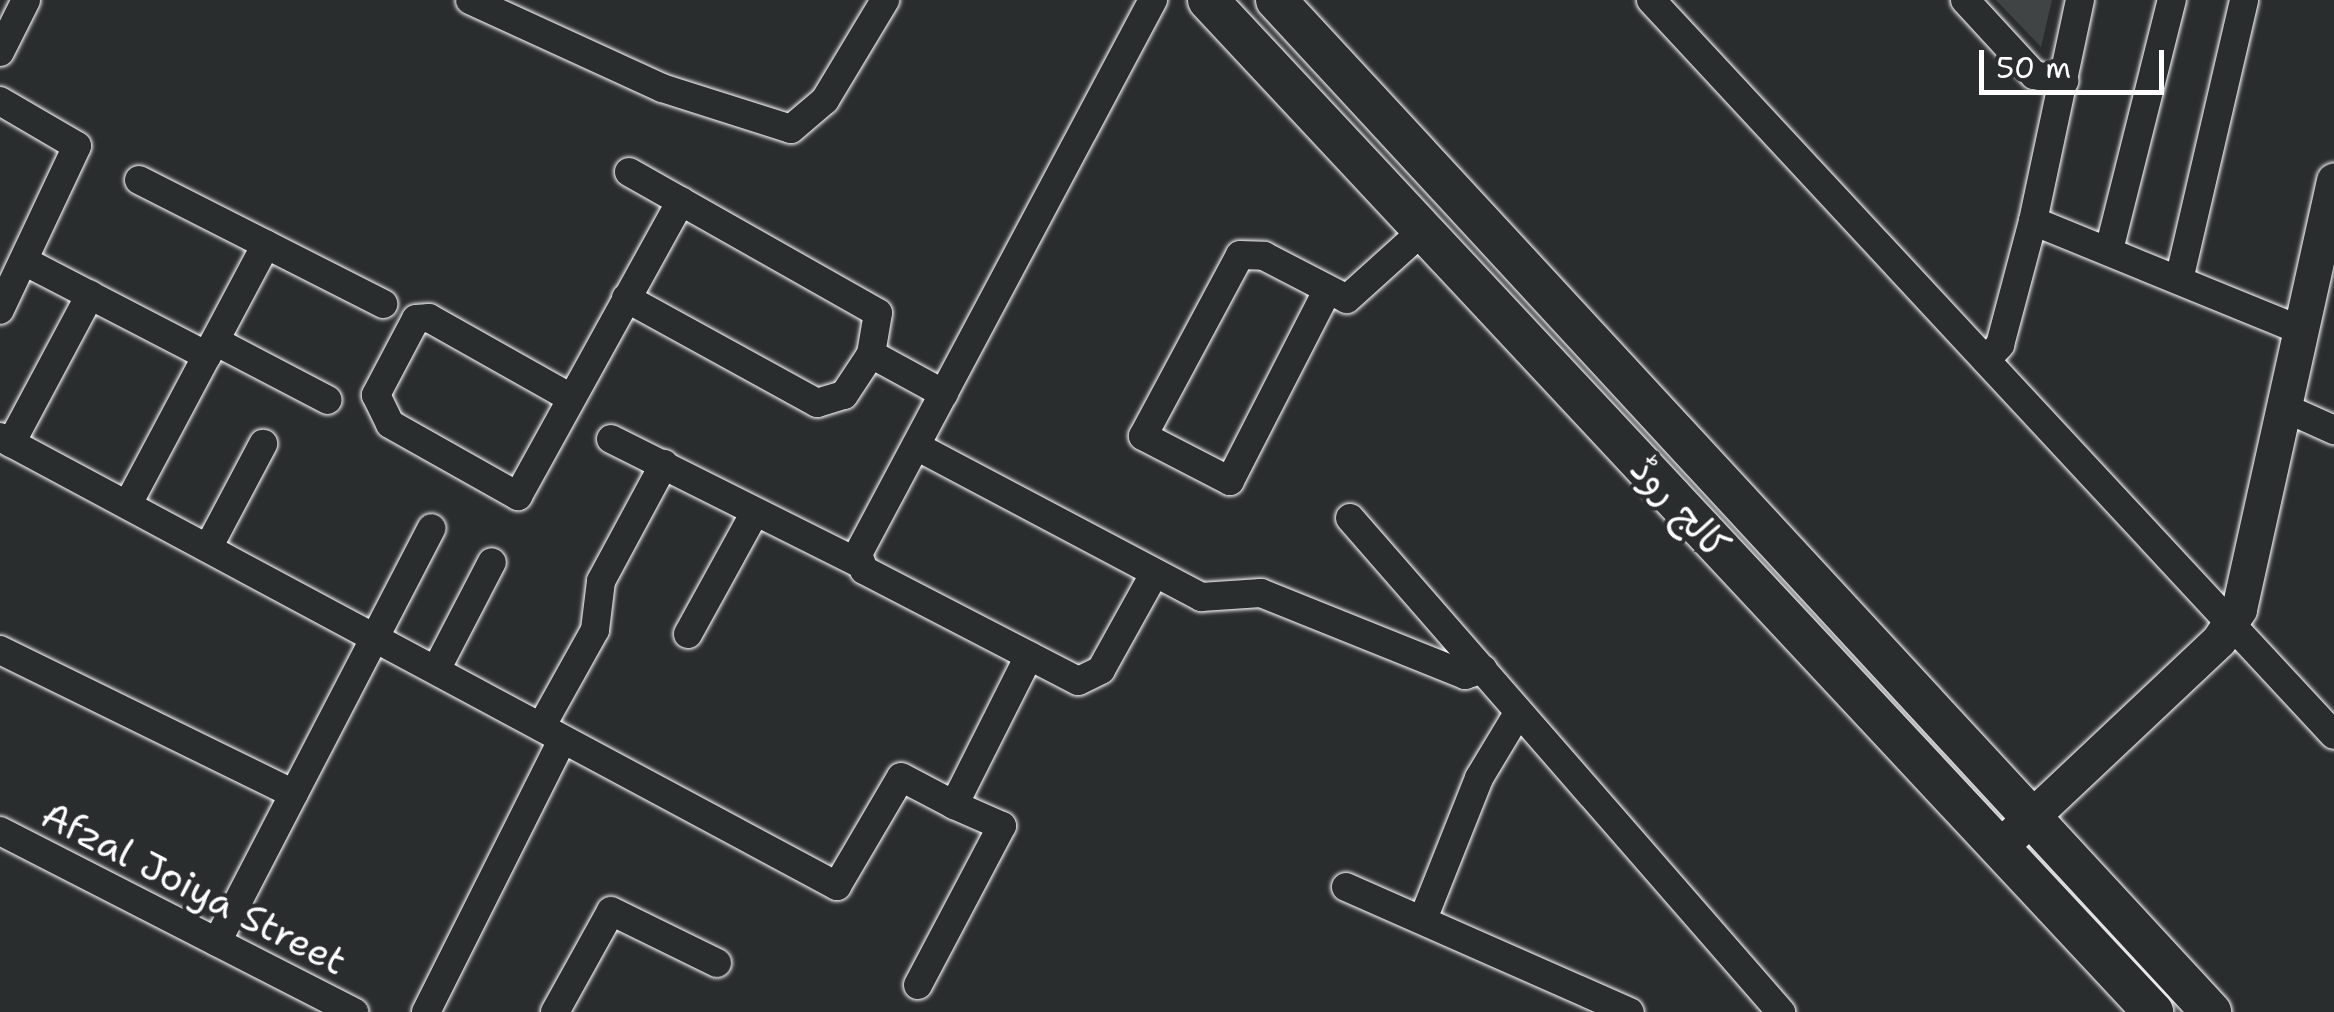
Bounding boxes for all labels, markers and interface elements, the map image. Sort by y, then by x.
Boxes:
scale bar [1984,30,2169,92]
text: 50 m [1996,47,2071,88]
street label: کالج روڈ [1621,446,1739,568]
street label: Afzal Joiya Street [34,792,354,984]

